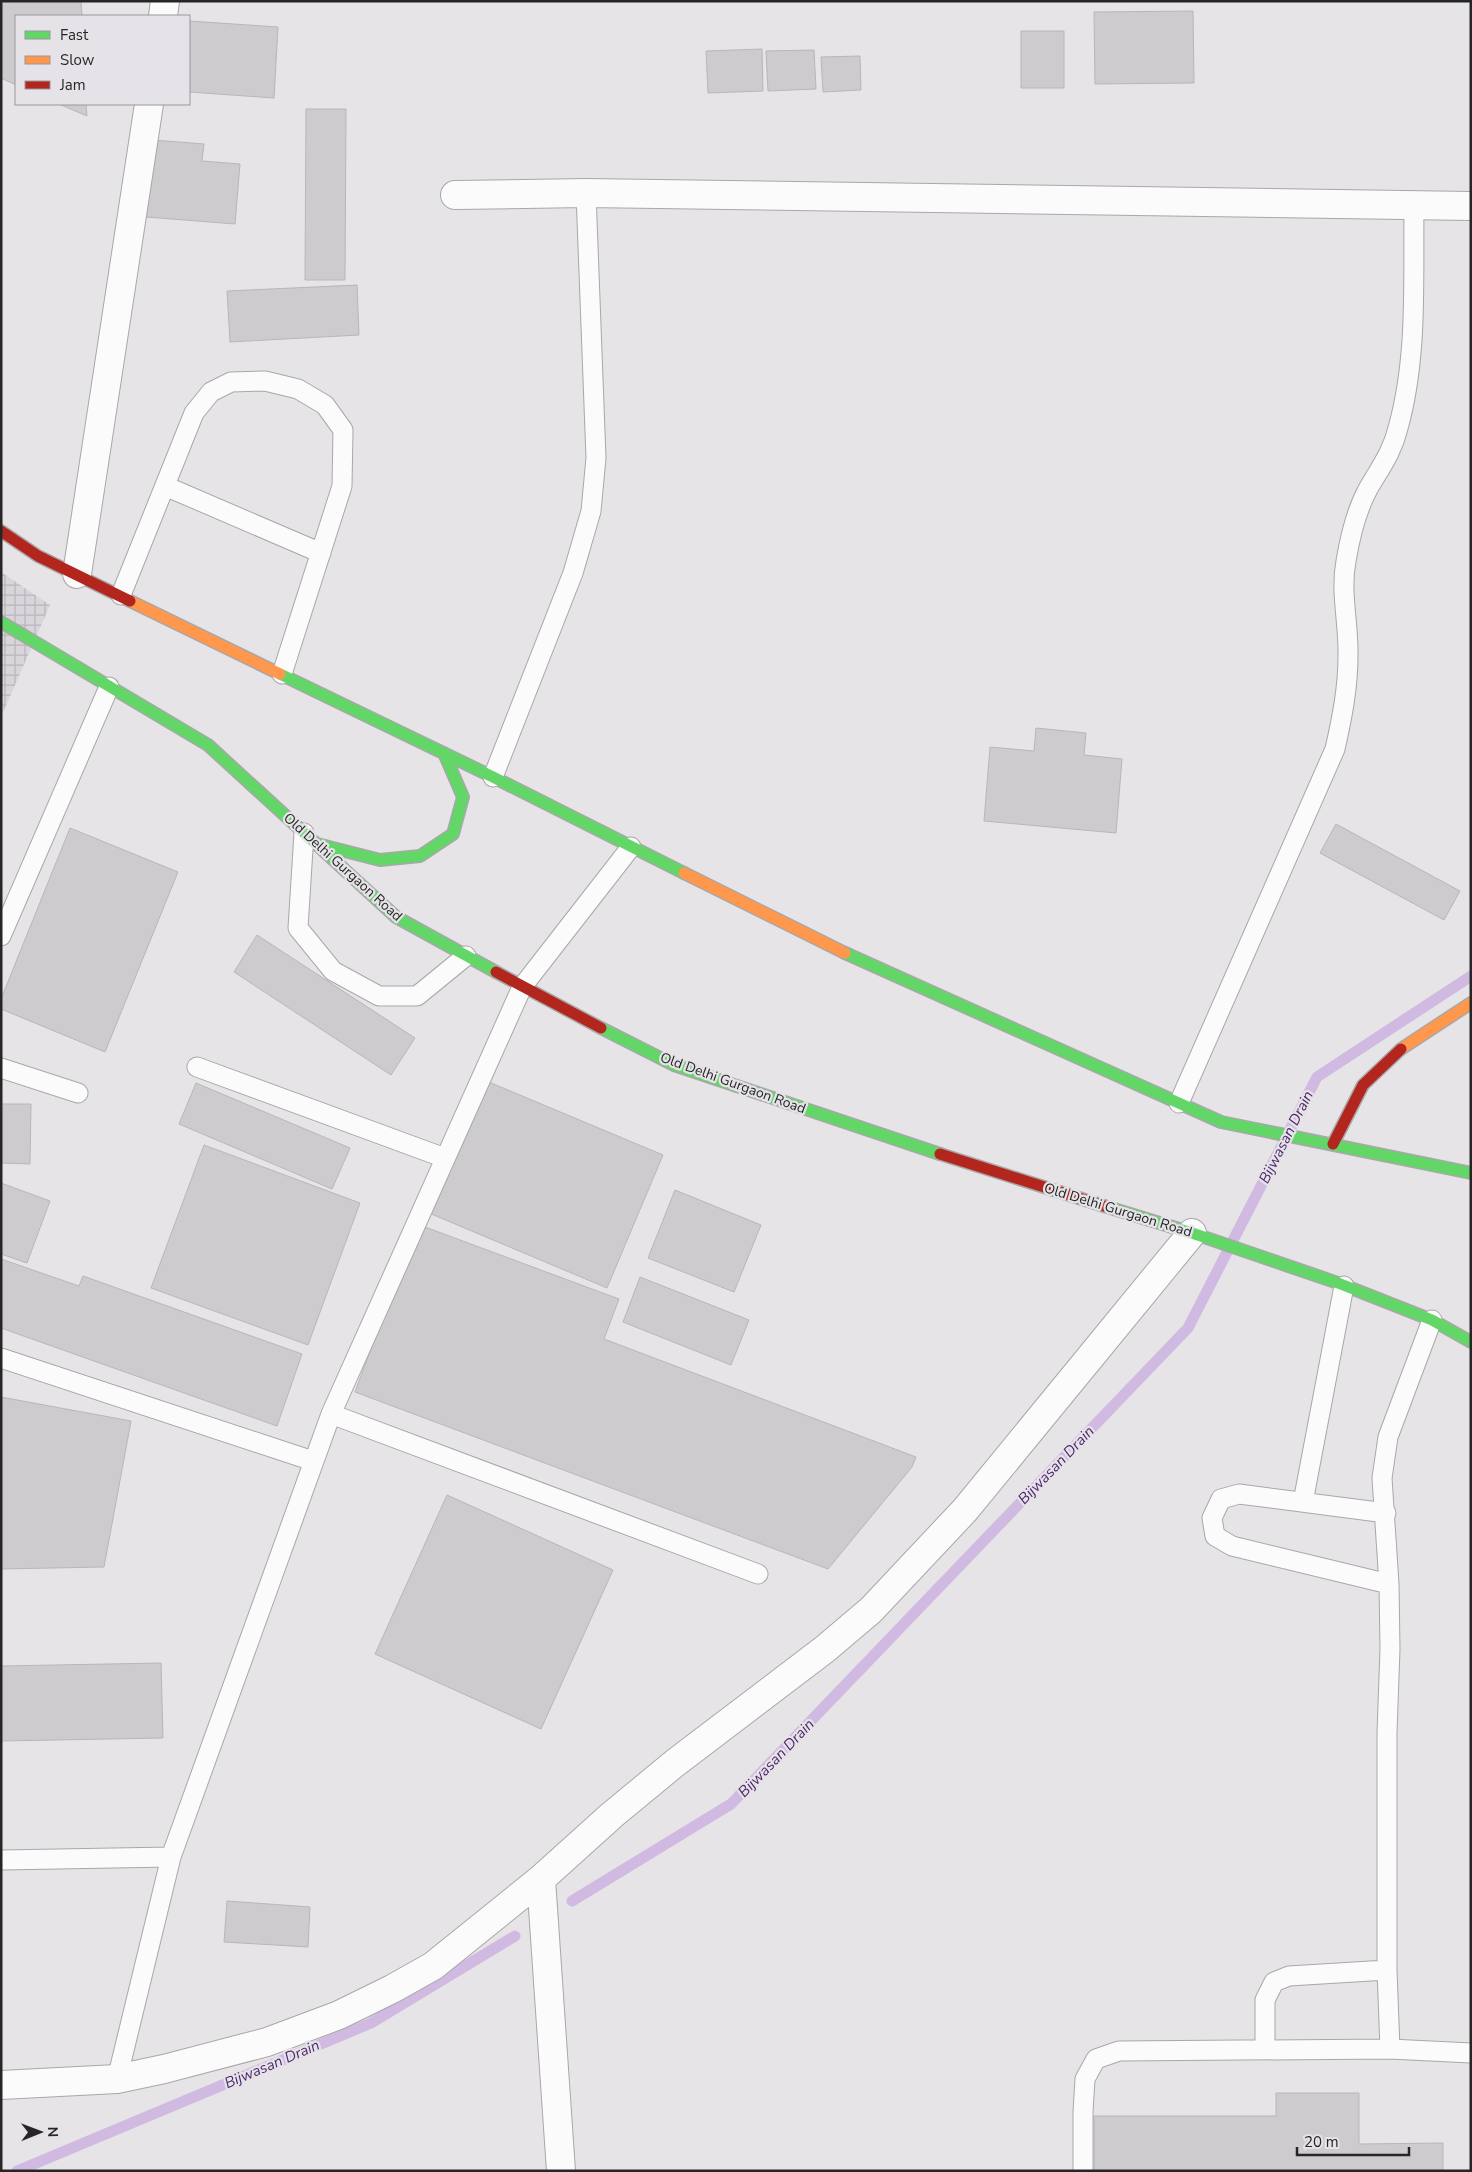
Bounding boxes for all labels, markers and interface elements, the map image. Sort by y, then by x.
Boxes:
legend [15,15,190,105]
text: Fast [60,25,89,45]
text: Slow [60,50,95,70]
text: Jam [59,75,86,95]
street label: Old Delhi Gurgaon Road [279,808,407,926]
street label: Old Delhi Gurgaon Road [657,1048,809,1118]
water label: Bijwasan Drain [1254,1087,1318,1187]
street label: Old Delhi Gurgaon Road [1042,1178,1194,1242]
water label: Bijwasan Drain [1014,1422,1098,1508]
water label: Bijwasan Drain [734,1715,818,1801]
water label: Bijwasan Drain [221,2035,323,2093]
north arrow [15,2107,65,2157]
scale bar [1297,2124,1410,2156]
text: N [43,2126,62,2137]
text: 20 m [1304,2132,1339,2152]

